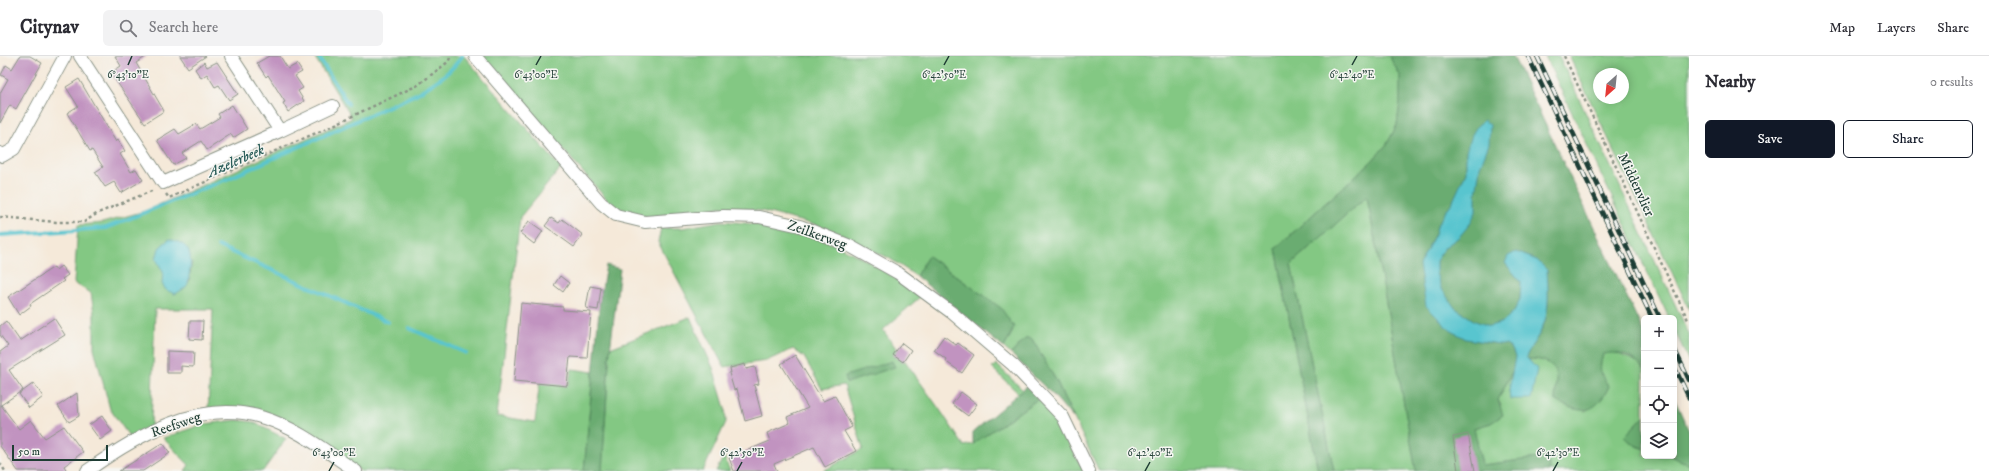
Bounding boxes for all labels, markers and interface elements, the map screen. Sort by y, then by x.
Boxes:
search box [103,10,383,46]
text: Citynav [20,16,79,39]
icon: search [117,17,139,39]
text: Search here [149,18,218,37]
text: Map [1829,19,1855,37]
text: Layers [1877,19,1915,37]
text: Share [1937,19,1969,37]
north arrow [1593,68,1629,104]
text: 6°43'10"E [107,69,149,81]
text: 6°43'00"E [514,69,558,81]
text: 6°42'50"E [922,69,966,81]
text: 6°42'40"E [1330,69,1374,81]
text: Nearby [1705,71,1755,93]
text: 0 results [1930,74,1973,90]
button: Save [1705,120,1835,158]
button: Share [1843,120,1973,158]
water label: Azelerbeek [203,140,268,183]
street label: Middenvlier [1613,150,1659,220]
street label: Zeilkerweg [785,216,849,254]
map controls [1641,315,1677,459]
button: + [1641,315,1677,351]
button: − [1641,351,1677,387]
button: locate [1641,387,1677,423]
street label: Reefsweg [149,408,203,442]
button: layers [1641,423,1677,459]
scale bar [12,443,108,462]
text: 50 m [18,445,40,459]
text: 6°43'00"E [312,447,356,459]
text: 6°42'50"E [720,447,764,459]
text: 6°42'40"E [1128,447,1172,459]
text: 6°42'30"E [1537,447,1579,459]

